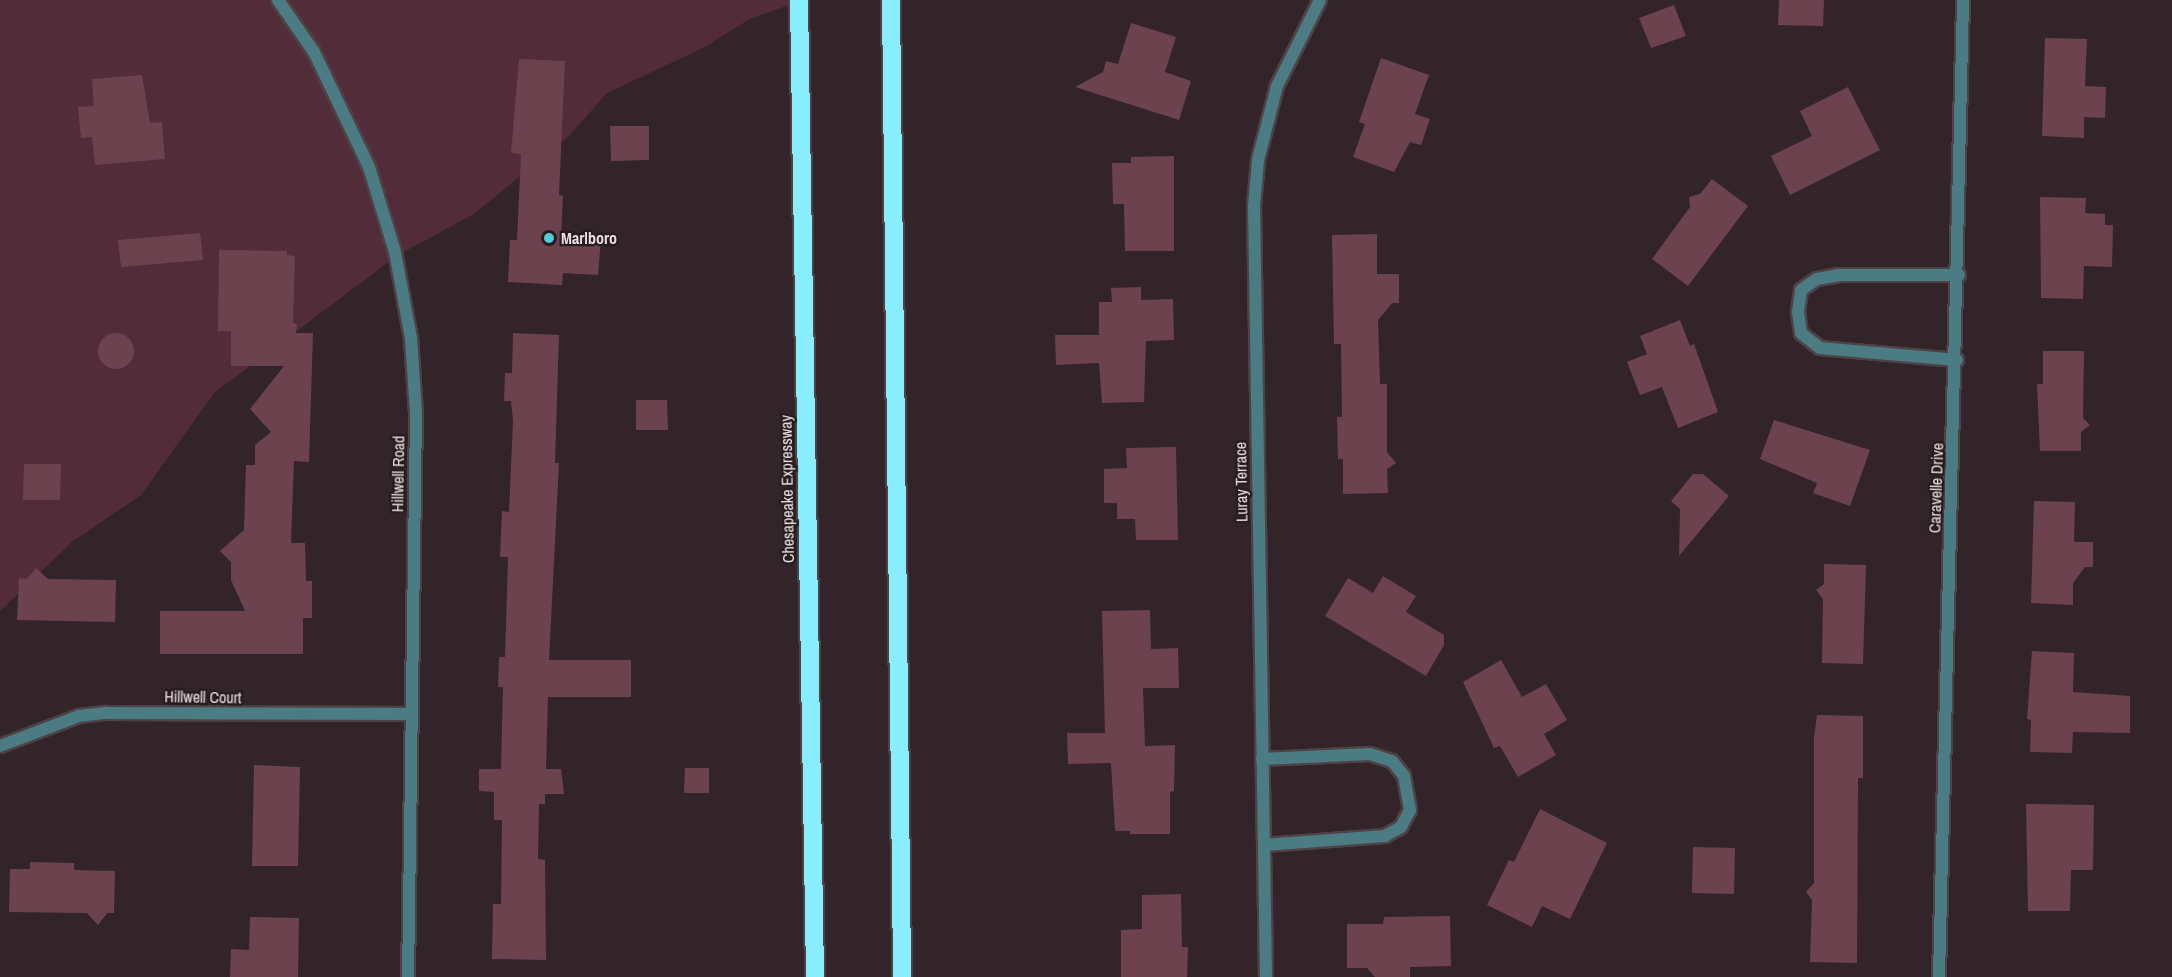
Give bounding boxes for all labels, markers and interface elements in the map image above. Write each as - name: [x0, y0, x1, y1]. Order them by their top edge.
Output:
- place label: Marlboro: [561, 228, 617, 248]
- marker: Marlboro: [542, 231, 556, 245]
- street label: Chesapeake Expressway: [776, 415, 798, 563]
- street label: Hillwell Road: [388, 436, 408, 512]
- street label: Luray Terrace: [1231, 442, 1251, 522]
- street label: Caravelle Drive: [1925, 442, 1947, 534]
- street label: Hillwell Court: [164, 687, 242, 707]

